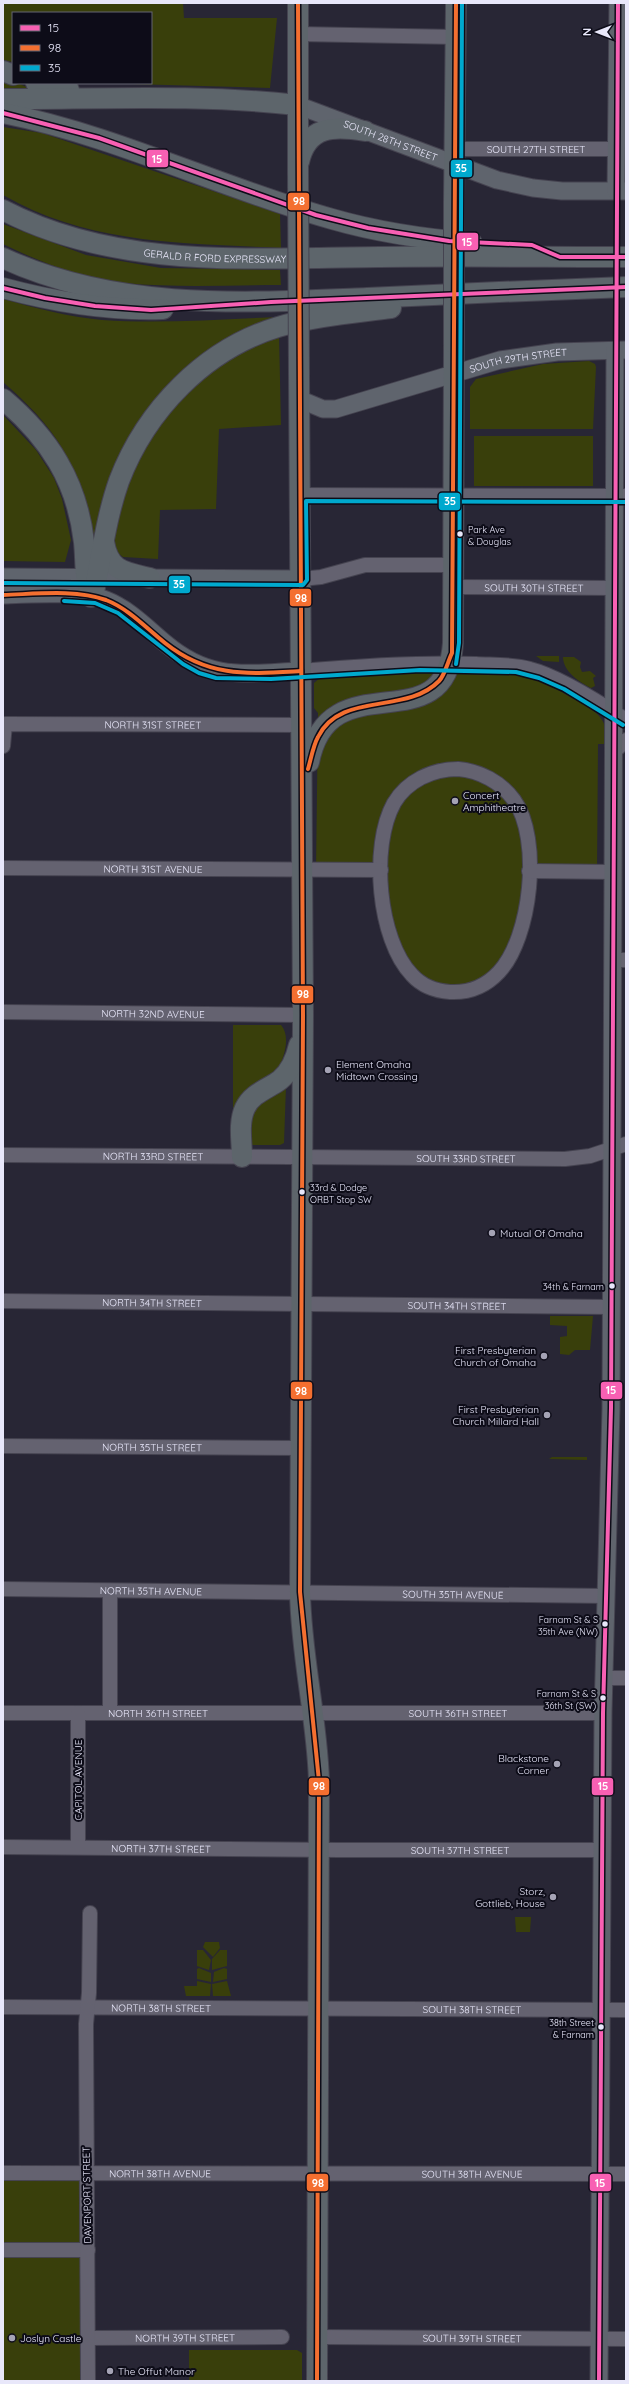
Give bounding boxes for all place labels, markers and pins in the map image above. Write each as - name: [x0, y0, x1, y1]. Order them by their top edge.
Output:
- place label: Park Ave & Douglas: [468, 524, 511, 547]
- marker: Park Ave & Douglas: [455, 529, 465, 539]
- place label: Concert Amphitheatre: [463, 789, 526, 814]
- marker: Concert Amphitheatre: [450, 796, 460, 806]
- place label: Element Omaha Midtown Crossing: [336, 1058, 418, 1083]
- marker: Element Omaha Midtown Crossing: [323, 1065, 333, 1075]
- place label: 33rd & Dodge ORBT Stop SW: [310, 1182, 372, 1205]
- marker: 33rd & Dodge ORBT Stop SW: [297, 1187, 307, 1197]
- place label: Mutual Of Omaha: [500, 1227, 583, 1240]
- marker: Mutual Of Omaha: [487, 1228, 497, 1238]
- place label: 34th & Farnam: [543, 1281, 604, 1292]
- marker: 34th & Farnam: [607, 1281, 617, 1291]
- place label: First Presbyterian Church of Omaha: [454, 1344, 536, 1369]
- marker: First Presbyterian Church of Omaha: [539, 1351, 549, 1361]
- place label: First Presbyterian Church Millard Hall: [453, 1403, 539, 1428]
- marker: First Presbyterian Church Millard Hall: [542, 1410, 552, 1420]
- place label: Farnam St & S 35th Ave (NW): [538, 1614, 598, 1637]
- marker: Farnam St & S 35th Ave (NW): [600, 1619, 610, 1629]
- place label: Farnam St & S 36th St (SW): [537, 1688, 596, 1711]
- marker: Farnam St & S 36th St (SW): [598, 1693, 608, 1703]
- place label: Blackstone Corner: [498, 1752, 549, 1777]
- marker: Blackstone Corner: [552, 1759, 562, 1769]
- place label: Storz, Gottlieb, House: [475, 1885, 545, 1910]
- marker: Storz, Gottlieb, House: [548, 1892, 558, 1902]
- place label: 38th Street & Farnam: [549, 2017, 594, 2040]
- marker: 38th Street & Farnam: [596, 2022, 606, 2032]
- place label: Joslyn Castle: [20, 2332, 82, 2345]
- marker: Joslyn Castle: [7, 2333, 17, 2343]
- place label: The Offut Manor: [118, 2365, 195, 2378]
- marker: The Offut Manor: [105, 2366, 115, 2376]

